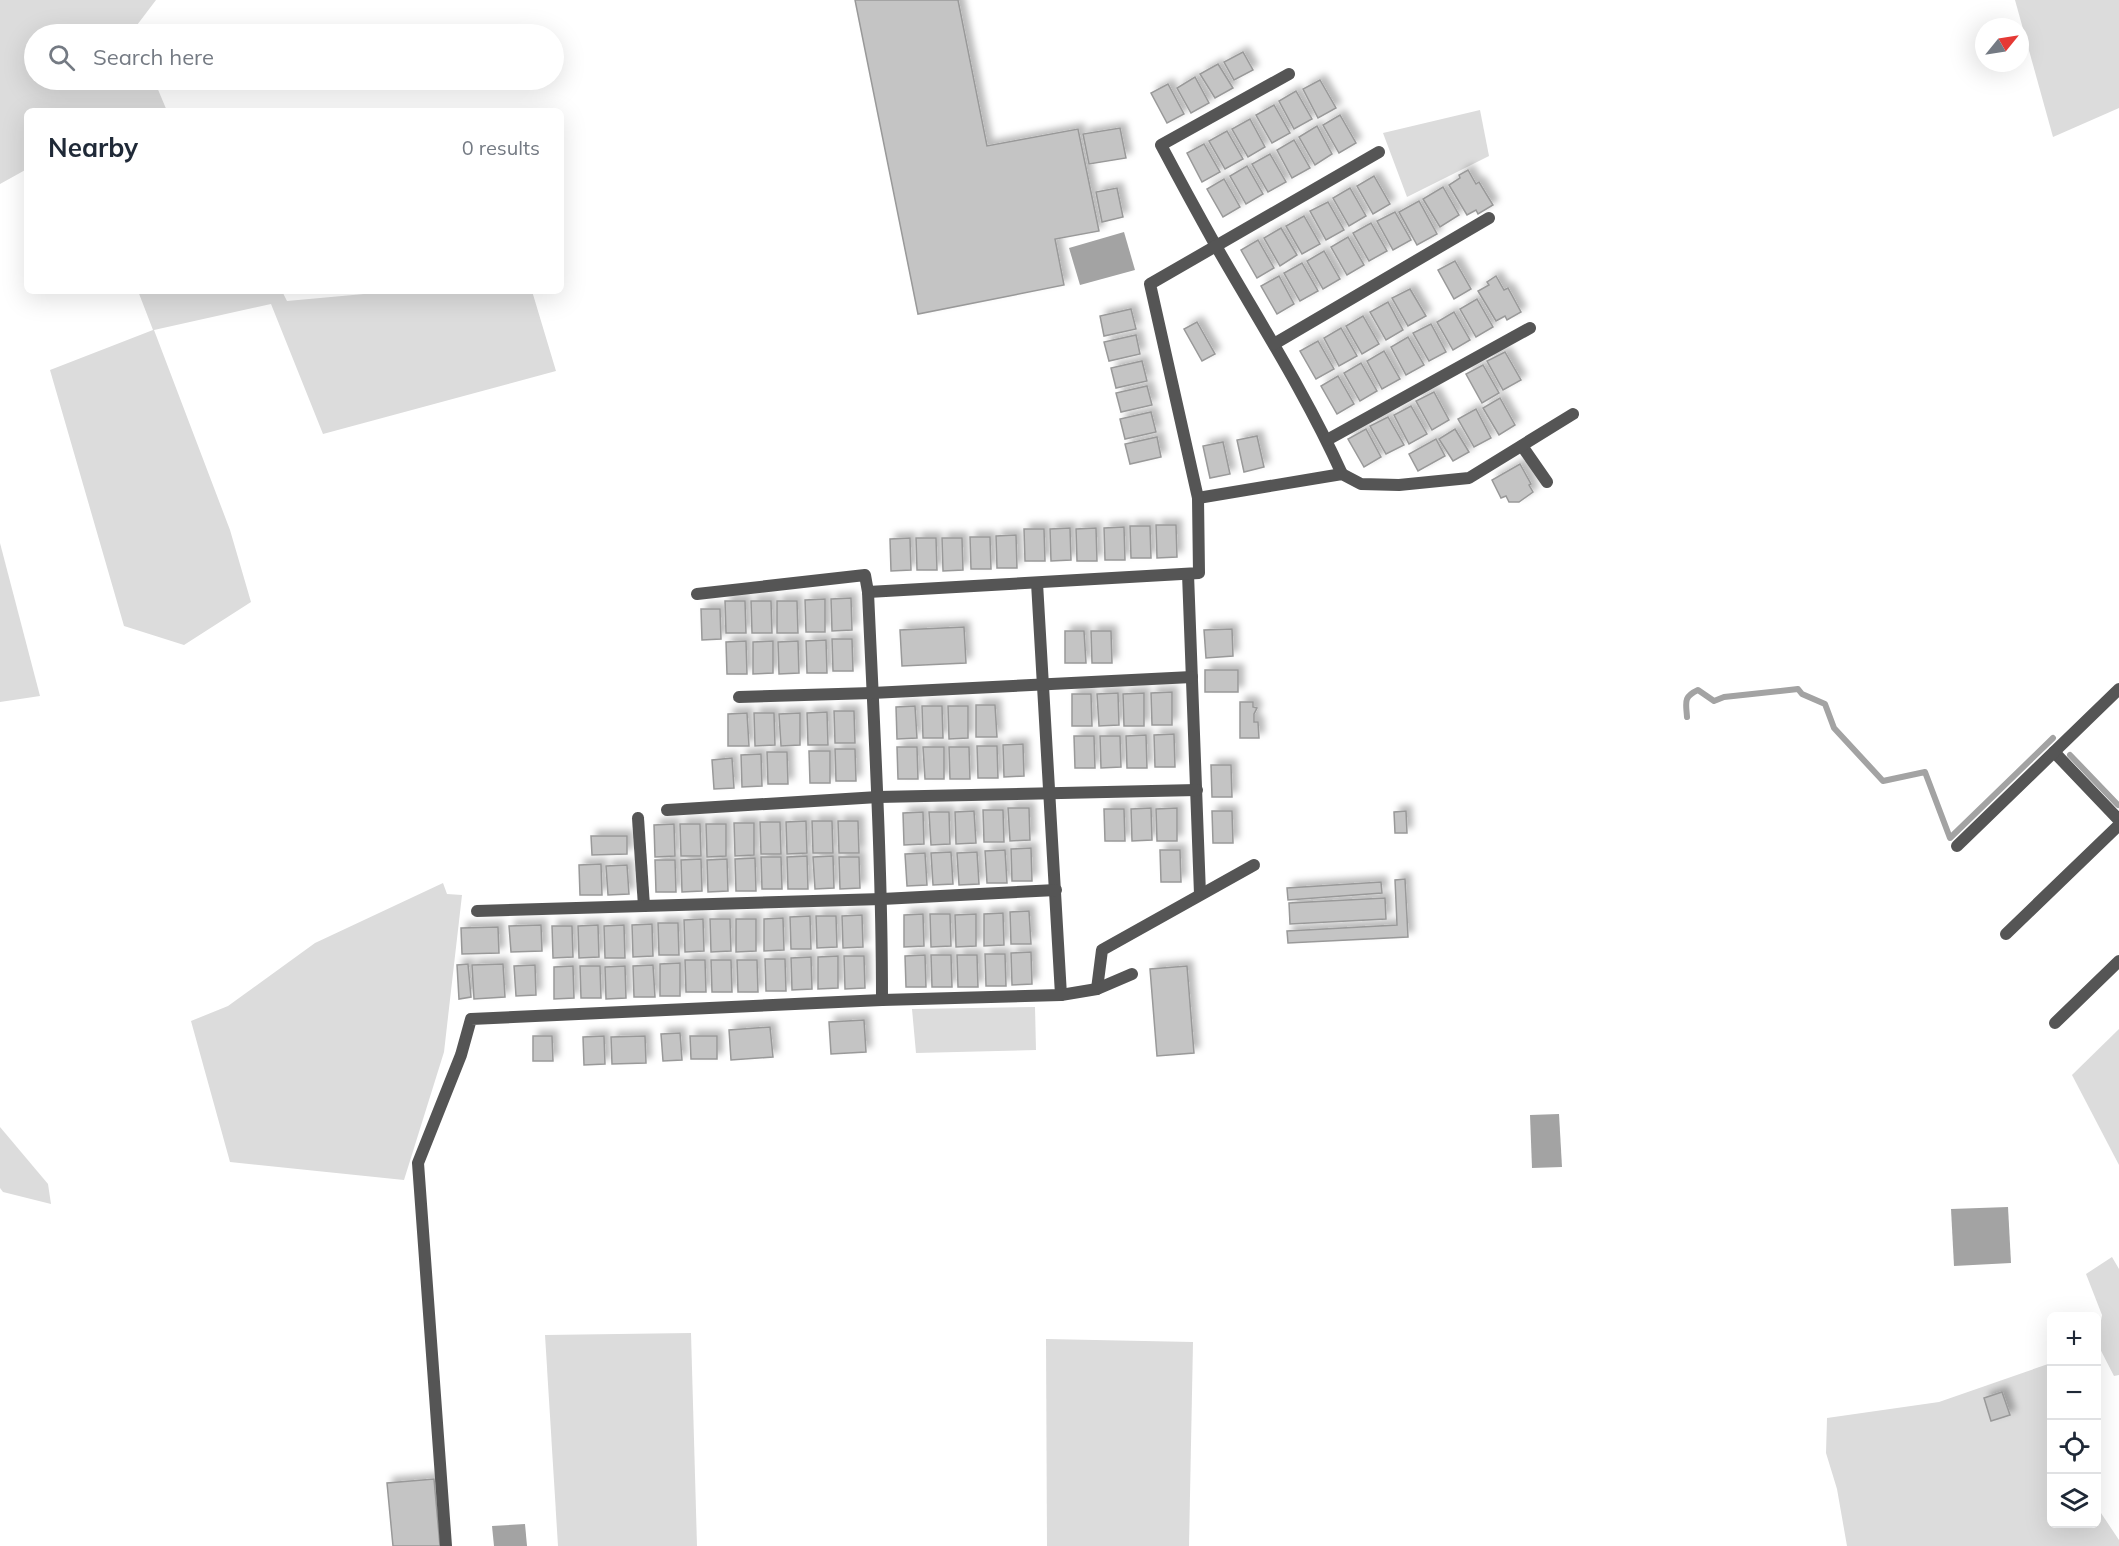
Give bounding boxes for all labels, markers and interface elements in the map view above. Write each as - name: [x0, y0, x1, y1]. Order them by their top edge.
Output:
- north arrow: [1975, 18, 2029, 72]
- search box: [24, 24, 564, 90]
- icon: search: [45, 41, 78, 74]
- text: Search here: [93, 43, 214, 71]
- text: Nearby: [48, 131, 138, 164]
- text: 0 results: [462, 135, 540, 160]
- map controls: [2047, 1312, 2101, 1528]
- button: +: [2047, 1312, 2101, 1366]
- button: −: [2047, 1366, 2101, 1420]
- button: locate: [2047, 1420, 2101, 1474]
- button: layers: [2047, 1474, 2101, 1528]

